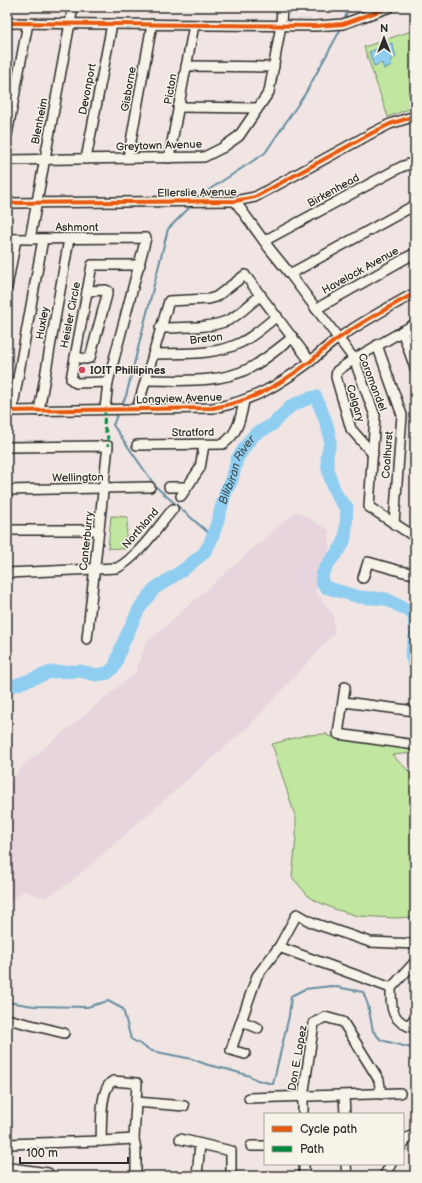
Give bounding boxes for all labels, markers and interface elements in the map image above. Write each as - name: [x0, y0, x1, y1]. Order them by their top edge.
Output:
- north arrow: [364, 18, 404, 58]
- text: N: [380, 22, 388, 35]
- street label: Devonport: [76, 62, 99, 116]
- street label: Gisborne: [118, 65, 139, 113]
- street label: Picton: [161, 73, 180, 105]
- street label: Blenheim: [29, 97, 50, 145]
- street label: Greytown Avenue: [116, 137, 203, 153]
- street label: Birkenhead: [305, 171, 361, 210]
- street label: Ellerslie Avenue: [157, 185, 237, 200]
- street label: Ashmont: [56, 221, 99, 234]
- street label: Havelock Avenue: [320, 244, 401, 297]
- street label: Heisler Circle: [58, 280, 83, 349]
- street label: Huxley: [33, 306, 52, 341]
- street label: Breton: [189, 330, 223, 347]
- street label: Coromandel: [356, 351, 390, 413]
- place label: IOIT Philiipines: [90, 364, 166, 377]
- marker: IOIT Philiipines: [77, 365, 87, 375]
- street label: Calgary: [344, 383, 367, 423]
- street label: Longview Avenue: [136, 390, 223, 407]
- street label: Stratford: [172, 426, 214, 439]
- street label: Coalhurst: [379, 430, 396, 479]
- water label: Bilibiran River: [216, 431, 260, 506]
- street label: Wellington: [52, 471, 104, 484]
- street label: Northland: [119, 506, 161, 551]
- street label: Canterburry: [77, 511, 96, 571]
- street label: Don E. Lopez: [285, 1024, 310, 1092]
- legend: [264, 1113, 404, 1165]
- text: Cycle path: [300, 1122, 357, 1137]
- scale bar: [20, 1139, 128, 1165]
- text: Path: [300, 1142, 325, 1157]
- text: 100 m: [26, 1146, 58, 1161]

